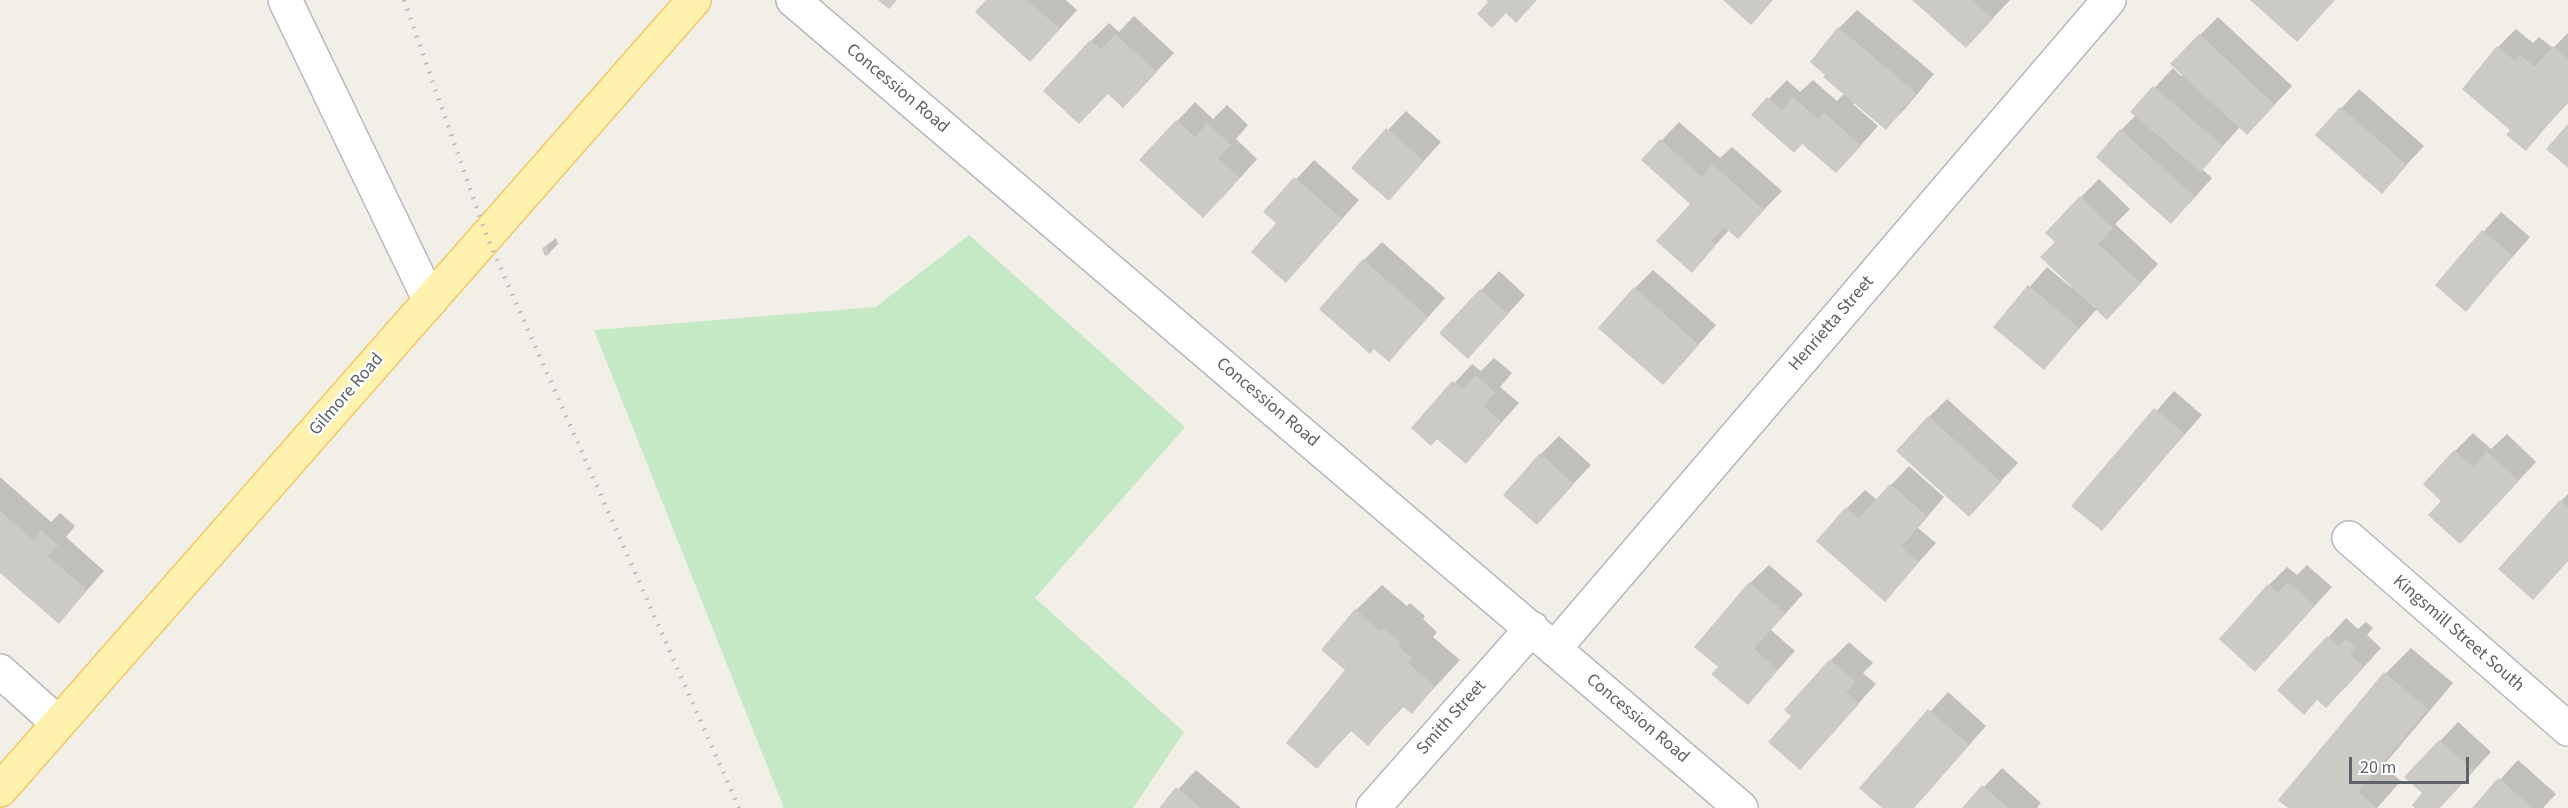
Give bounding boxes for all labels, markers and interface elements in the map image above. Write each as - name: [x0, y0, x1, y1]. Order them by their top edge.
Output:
- street label: Concession Road: [841, 40, 953, 138]
- street label: Henrietta Street: [1785, 272, 1879, 376]
- street label: Gilmore Road: [305, 349, 389, 441]
- street label: Concession Road: [1211, 354, 1323, 452]
- street label: Kingsmill Street South: [2388, 571, 2528, 697]
- street label: Concession Road: [1581, 670, 1693, 768]
- street label: Smith Street: [1413, 676, 1491, 760]
- scale bar: [2352, 745, 2472, 783]
- text: 20 m: [2360, 755, 2396, 780]

